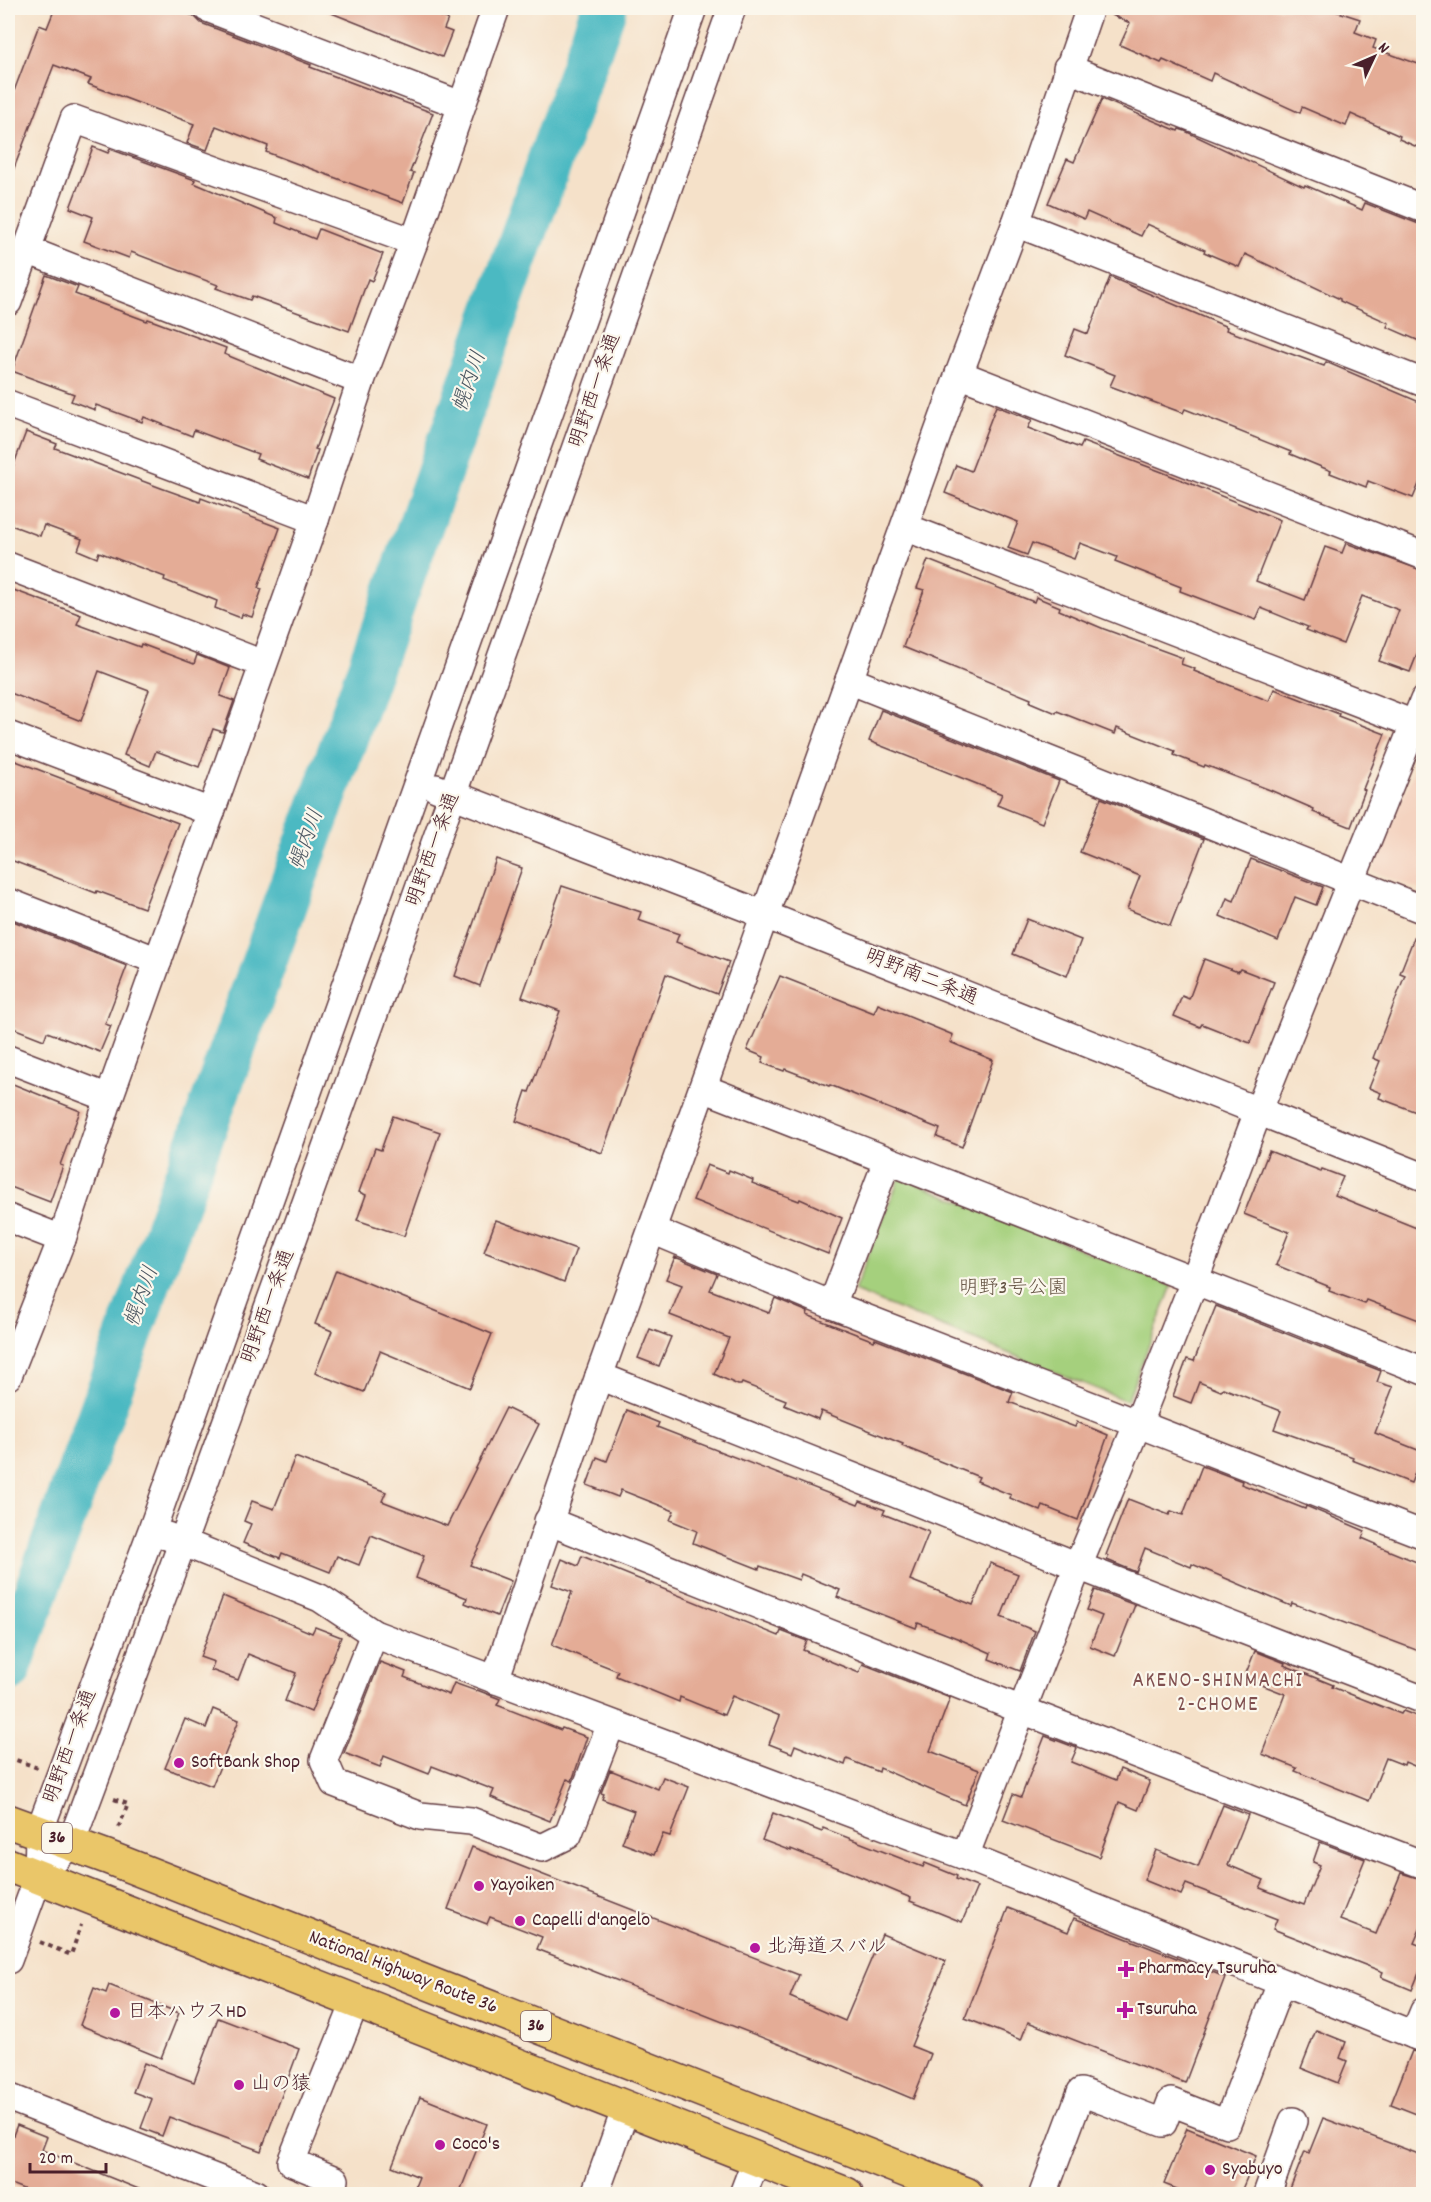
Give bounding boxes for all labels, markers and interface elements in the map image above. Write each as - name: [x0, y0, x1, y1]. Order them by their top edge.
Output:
- north arrow: [1344, 27, 1404, 87]
- text: N: [1372, 37, 1394, 59]
- street label: 明野西一条通: [563, 330, 629, 452]
- water label: 幌内川: [447, 347, 495, 417]
- street label: 明野西一条通: [400, 789, 468, 911]
- water label: 幌内川: [283, 805, 333, 875]
- street label: 明野南二条通: [860, 943, 982, 1013]
- street label: 明野西一条通: [235, 1246, 303, 1368]
- water label: 幌内川: [118, 1262, 168, 1332]
- park label: 明野3号公園: [959, 1275, 1067, 1303]
- district label: AKENO-SHINMACHI 2-CHOME: [1132, 1667, 1304, 1721]
- street label: 明野西一条通: [37, 1686, 105, 1808]
- place label: SoftBank Shop: [191, 1749, 300, 1777]
- marker: SoftBank Shop: [172, 1756, 186, 1770]
- road number: 36: [42, 1823, 72, 1853]
- place label: Yayoiken: [491, 1872, 555, 1900]
- marker: Yayoiken: [472, 1879, 486, 1893]
- place label: Capelli d'angelo: [532, 1907, 650, 1935]
- marker: Capelli d'angelo: [513, 1914, 527, 1928]
- street label: National Highway Route 36: [304, 1924, 502, 2022]
- place label: 北海道スバル: [767, 1934, 887, 1962]
- marker: 北海道スバル: [748, 1941, 762, 1955]
- place label: Pharmacy Tsuruha: [1138, 1955, 1277, 1983]
- marker: Pharmacy Tsuruha: [1119, 1962, 1133, 1976]
- place label: Tsuruha: [1137, 1996, 1197, 2024]
- place label: 日本ハウスHD: [127, 1999, 246, 2027]
- marker: Tsuruha: [1118, 2003, 1132, 2017]
- marker: 日本ハウスHD: [108, 2006, 122, 2020]
- road number: 36: [521, 2011, 551, 2041]
- place label: 山の猿: [251, 2071, 311, 2099]
- marker: 山の猿: [232, 2078, 246, 2092]
- place label: Coco's: [452, 2131, 500, 2159]
- scale bar: [30, 2136, 106, 2174]
- marker: Coco's: [433, 2138, 447, 2152]
- text: 20 m: [39, 2147, 73, 2172]
- place label: Syabuyo: [1222, 2156, 1283, 2184]
- marker: Syabuyo: [1203, 2163, 1217, 2177]

